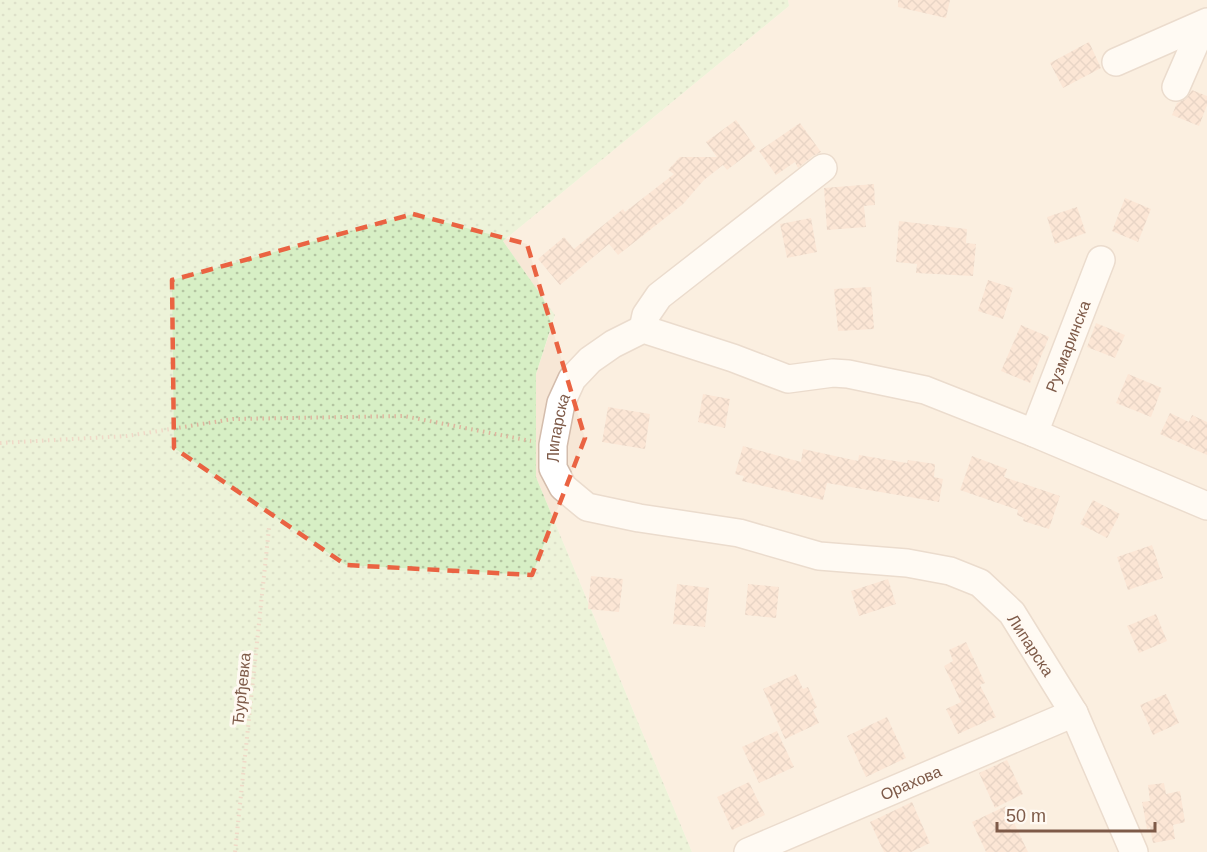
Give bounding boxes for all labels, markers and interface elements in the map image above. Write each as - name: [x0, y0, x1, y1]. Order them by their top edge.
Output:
- street label: Рузмаринска: [1043, 298, 1094, 395]
- street label: Липарска: [545, 391, 573, 463]
- street label: Липарска: [1004, 611, 1057, 679]
- street label: Ђурђевка: [229, 652, 254, 726]
- street label: Орахова: [878, 763, 944, 803]
- scale bar: [997, 795, 1154, 833]
- text: 50 m: [1006, 806, 1046, 826]

